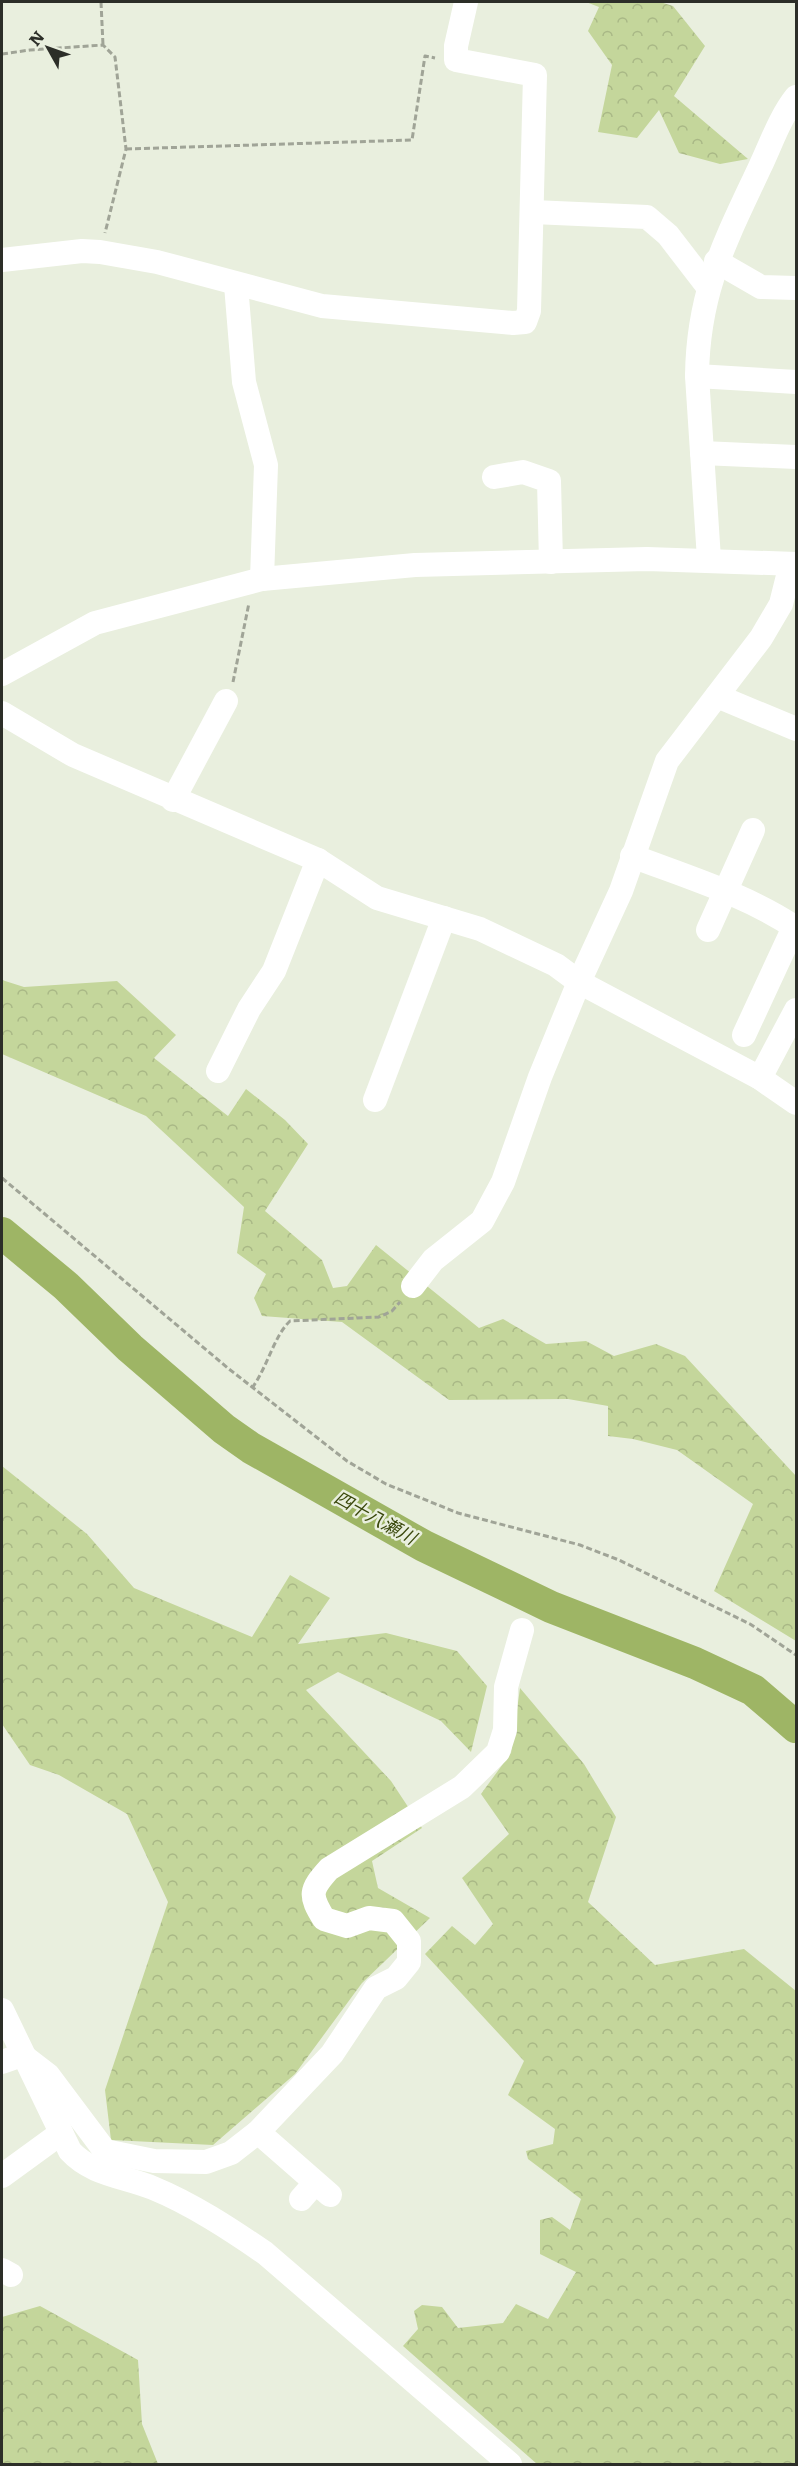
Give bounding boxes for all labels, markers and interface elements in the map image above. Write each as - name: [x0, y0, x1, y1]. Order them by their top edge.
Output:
- north arrow: [18, 18, 78, 78]
- text: N: [22, 25, 49, 51]
- water label: 四十八瀬川: [330, 1483, 423, 1551]

